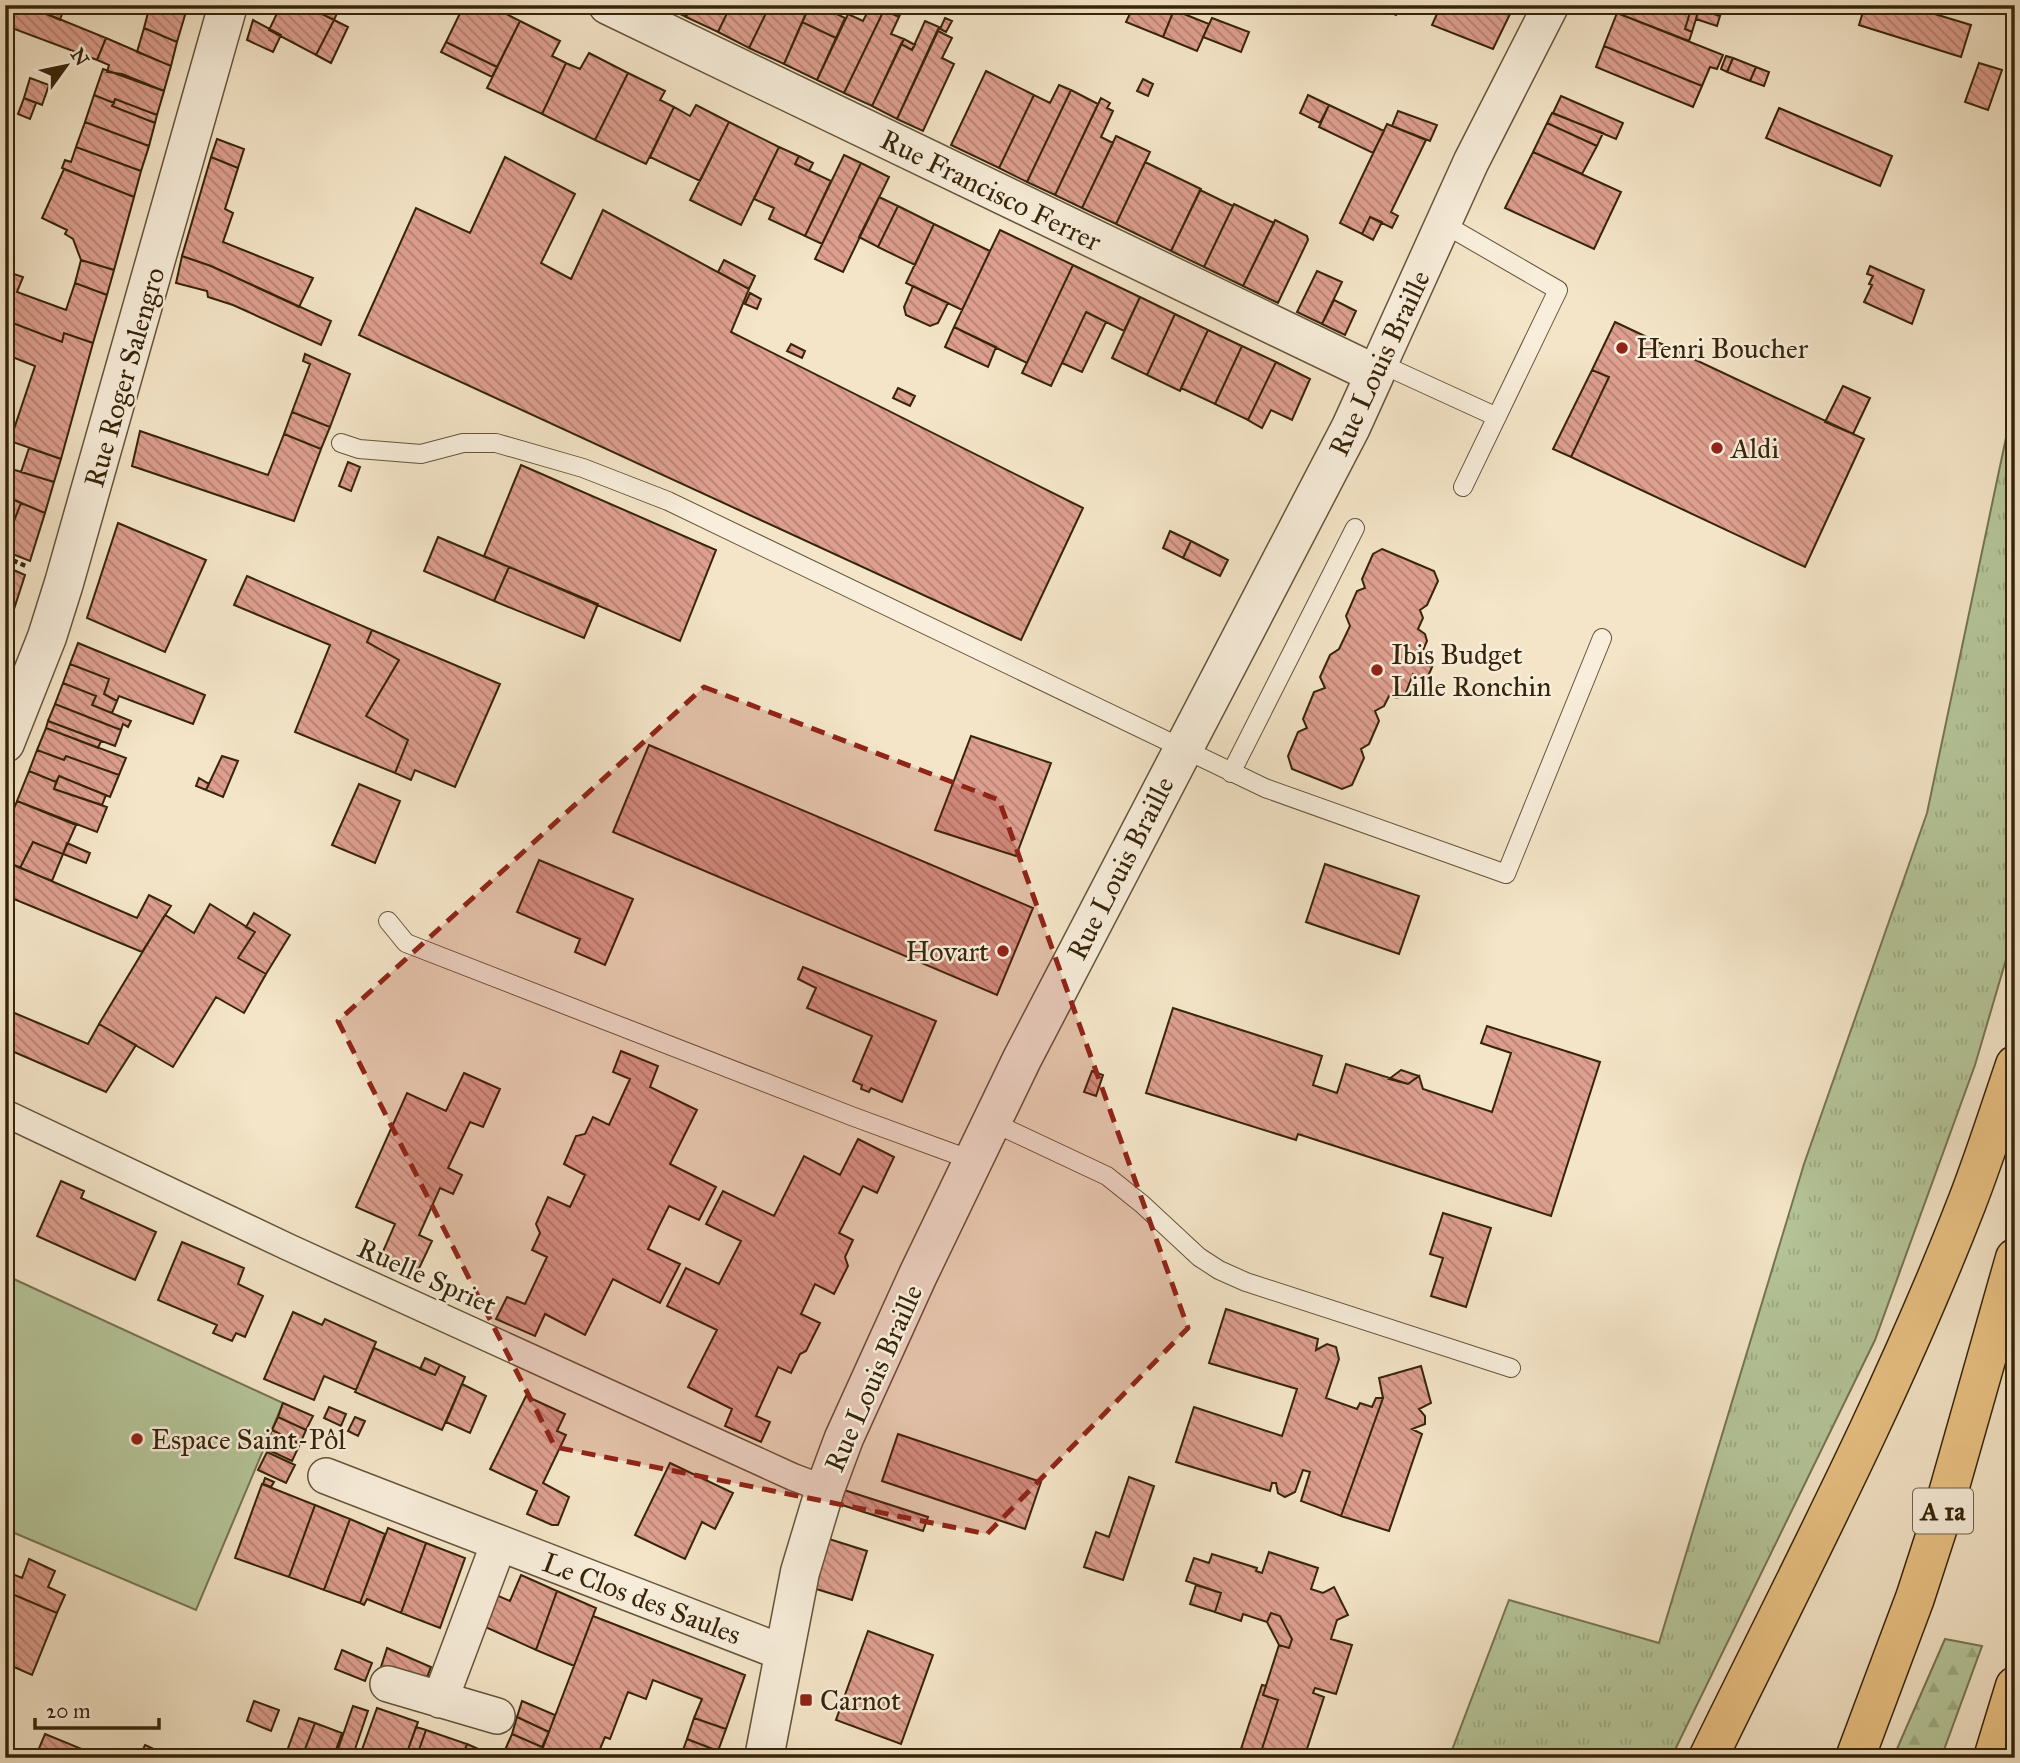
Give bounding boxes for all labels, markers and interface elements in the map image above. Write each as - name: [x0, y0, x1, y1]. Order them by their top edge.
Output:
- north arrow: [32, 32, 102, 102]
- text: N: [66, 44, 94, 70]
- street label: Rue Francisco Ferrer: [875, 122, 1107, 259]
- street label: Rue Roger Salengro: [76, 263, 173, 491]
- street label: Rue Louis Braille: [1321, 265, 1438, 462]
- place label: Henri Boucher: [1636, 331, 1809, 366]
- marker: Henri Boucher: [1614, 340, 1630, 356]
- place label: Aldi: [1730, 431, 1779, 466]
- marker: Aldi: [1709, 440, 1725, 456]
- place label: Ibis Budget Lille Ronchin: [1391, 637, 1551, 704]
- marker: Ibis Budget Lille Ronchin: [1369, 662, 1385, 678]
- street label: Rue Louis Braille: [1059, 771, 1182, 966]
- place label: Hovart: [905, 934, 989, 969]
- marker: Hovart: [995, 943, 1011, 959]
- street label: Ruelle Spriet: [352, 1230, 502, 1323]
- street label: Rue Louis Braille: [817, 1279, 930, 1477]
- place label: Espace Saint-Pôl: [151, 1422, 346, 1457]
- marker: Espace Saint-Pôl: [129, 1431, 145, 1447]
- road number: A 1a: [1913, 1488, 1973, 1534]
- street label: Le Clos des Saules: [538, 1545, 746, 1652]
- place label: Carnot: [820, 1683, 901, 1718]
- scale bar: [35, 1686, 159, 1730]
- marker: Carnot: [798, 1692, 814, 1708]
- text: 20 m: [46, 1698, 91, 1724]

